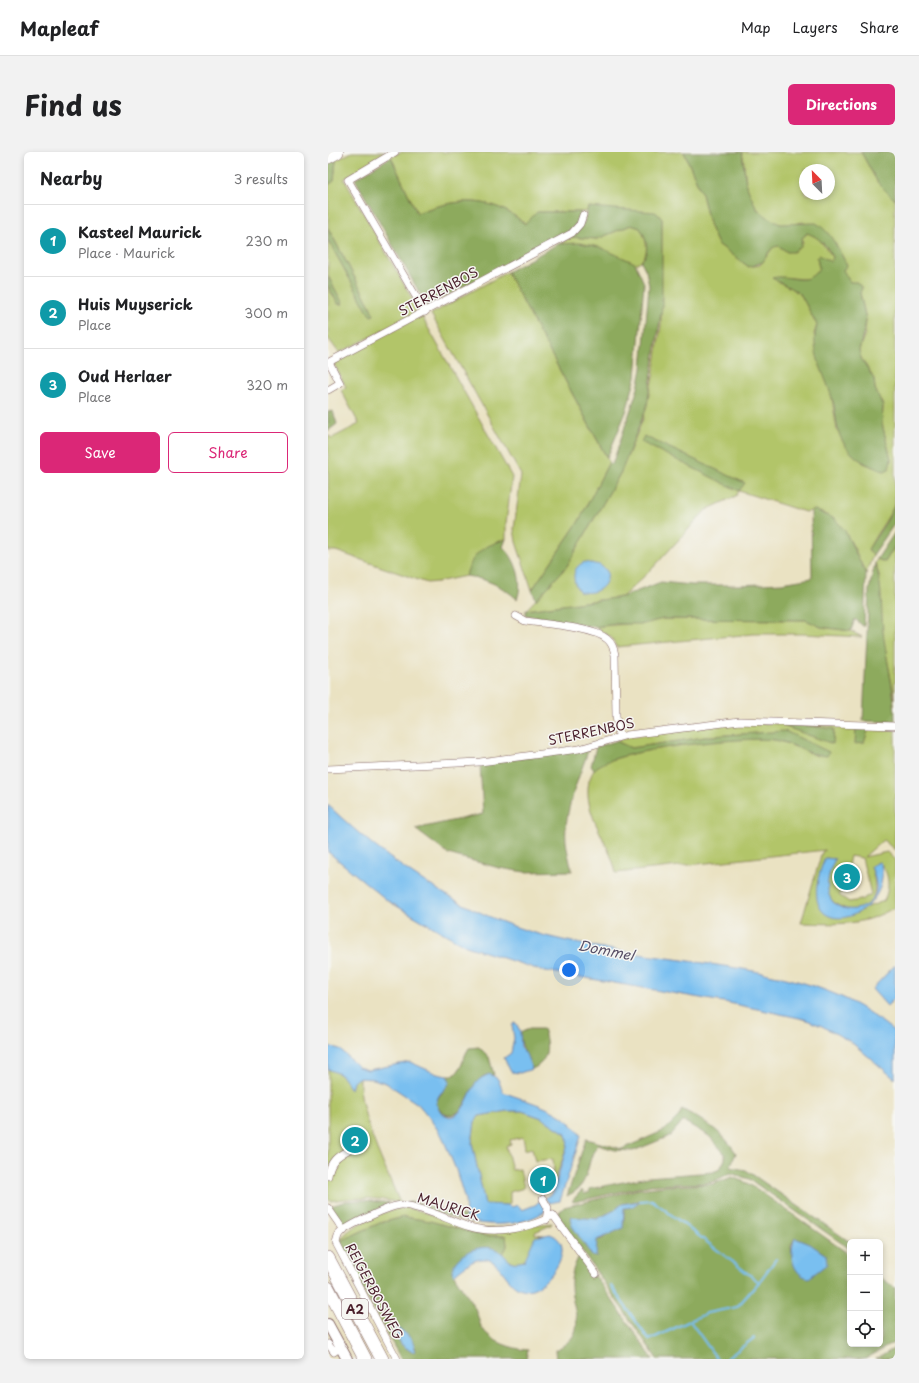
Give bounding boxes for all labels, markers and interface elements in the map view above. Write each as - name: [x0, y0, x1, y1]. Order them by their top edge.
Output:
- text: Mapleaf: [20, 14, 98, 42]
- text: Map: [741, 17, 771, 38]
- text: Layers: [793, 17, 838, 38]
- text: Share: [860, 17, 899, 38]
- text: Find us: [24, 83, 122, 126]
- button: Directions: [788, 84, 895, 125]
- north arrow: [799, 164, 835, 200]
- text: Nearby: [40, 165, 102, 191]
- text: 3 results: [234, 169, 288, 188]
- text: Kasteel Maurick: [78, 220, 202, 243]
- text: 1: [50, 231, 56, 250]
- text: 230 m: [246, 231, 288, 250]
- text: Place · Maurick: [78, 243, 175, 262]
- street label: STERRENBOS: [395, 262, 481, 320]
- text: Huis Muyserick: [78, 292, 193, 315]
- text: 2: [48, 303, 58, 322]
- text: 300 m: [244, 303, 288, 322]
- text: Place: [78, 315, 111, 334]
- text: Oud Herlaer: [78, 364, 172, 387]
- text: 3: [49, 375, 57, 394]
- text: 320 m: [246, 375, 288, 394]
- text: Place: [78, 387, 111, 406]
- button: Save: [40, 432, 160, 473]
- button: Share: [168, 432, 288, 473]
- street label: STERRENBOS: [546, 713, 636, 749]
- pin: 3: [834, 862, 860, 892]
- water label: Dommel: [576, 934, 638, 966]
- your location: [559, 960, 579, 980]
- pin: 2: [342, 1125, 368, 1155]
- pin: 1: [530, 1165, 556, 1195]
- street label: MAURICK: [415, 1187, 483, 1225]
- street label: REIGERBOSWEG: [342, 1239, 409, 1343]
- map controls: [847, 1239, 883, 1347]
- button: +: [847, 1239, 883, 1275]
- button: −: [847, 1275, 883, 1311]
- road number: A2: [342, 1299, 368, 1319]
- button: locate: [847, 1311, 883, 1347]

